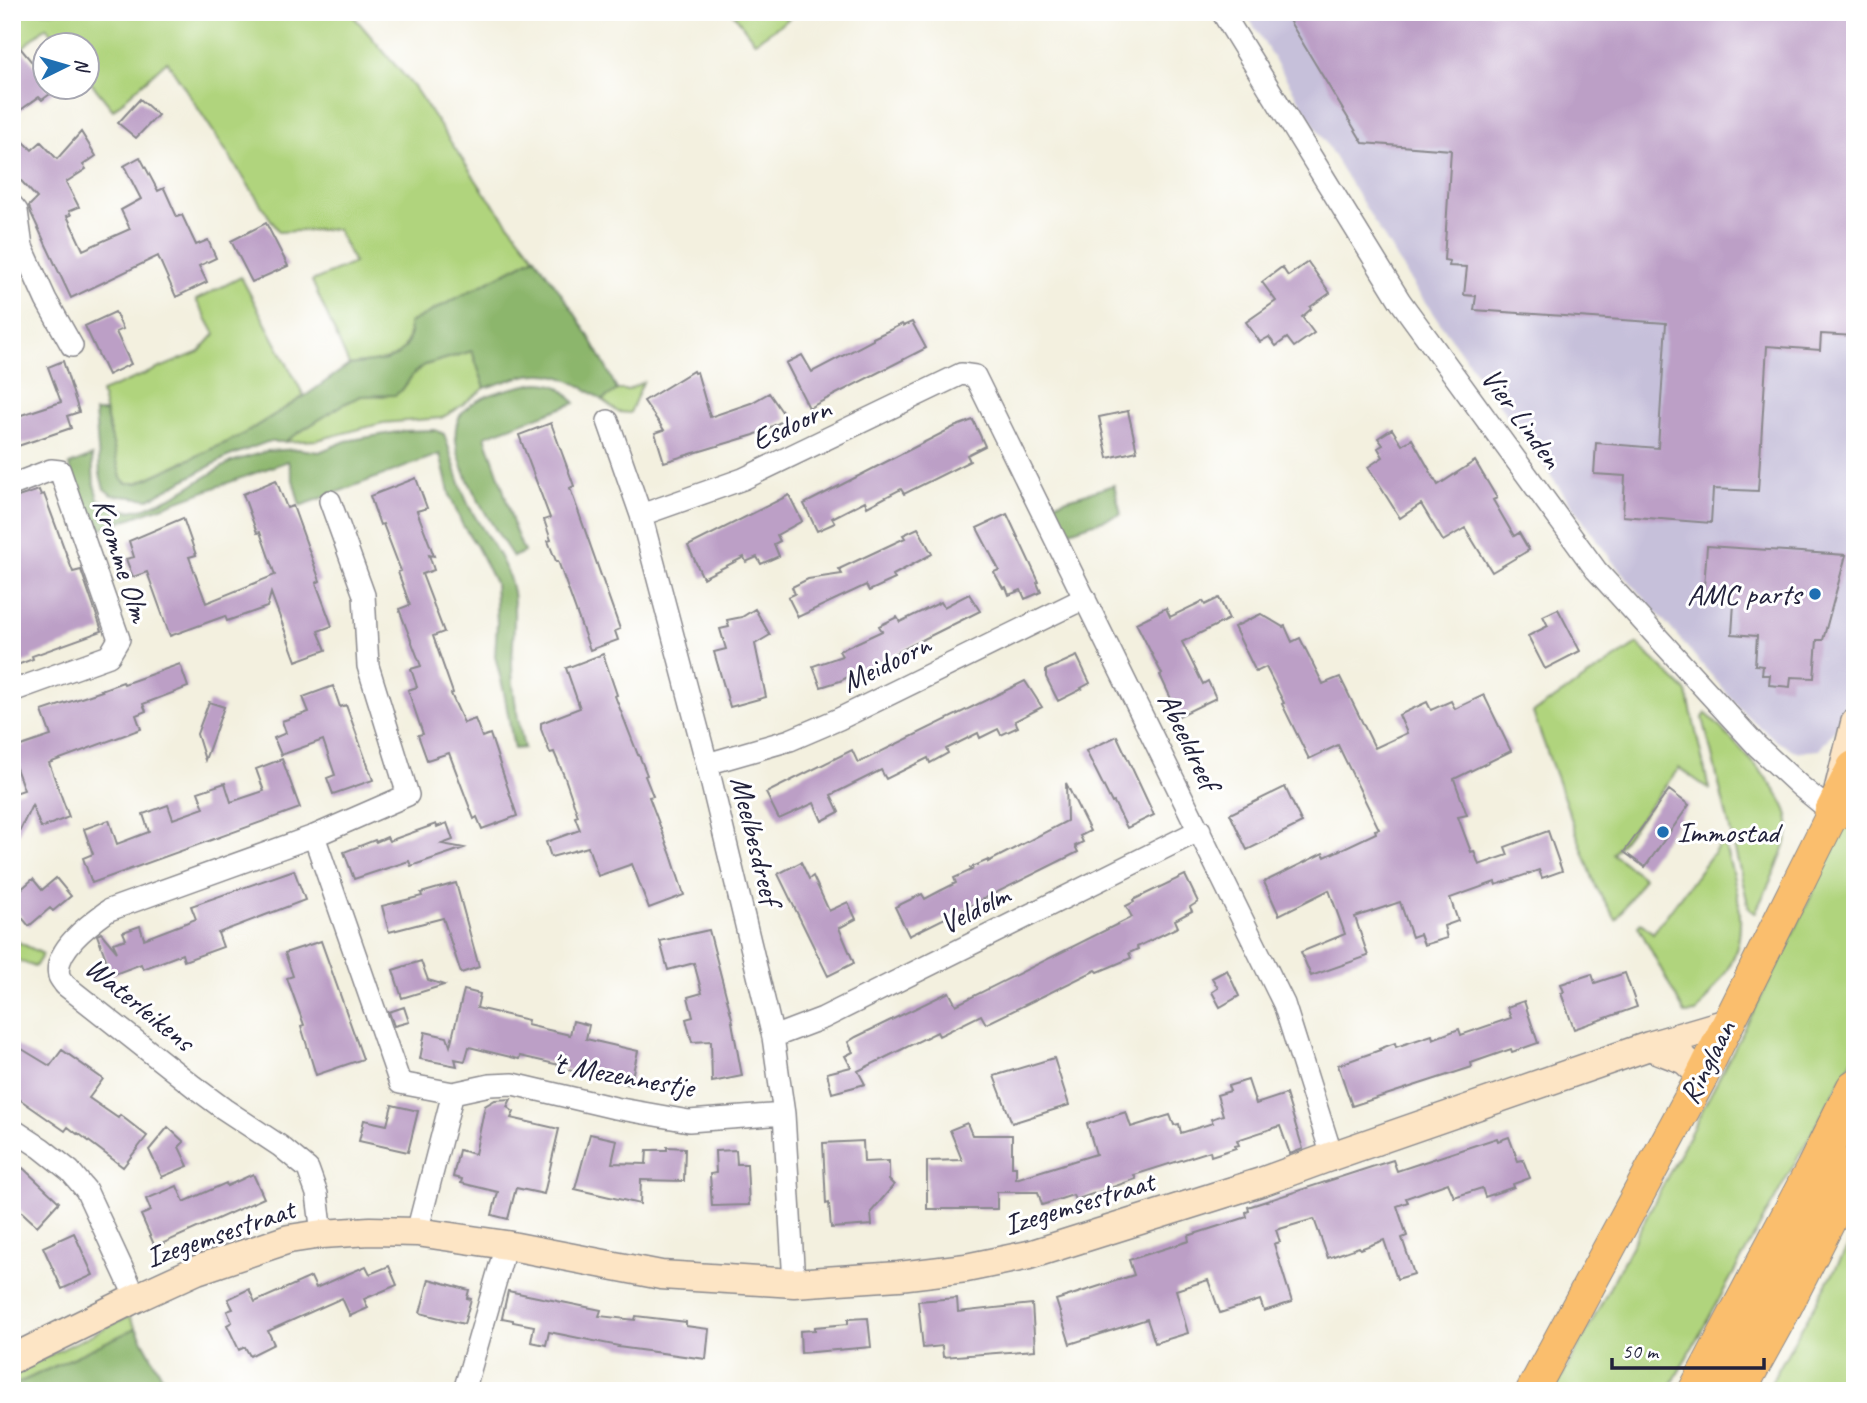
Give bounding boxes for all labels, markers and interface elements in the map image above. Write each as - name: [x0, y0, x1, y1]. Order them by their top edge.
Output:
- north arrow: [32, 32, 102, 102]
- text: N: [69, 58, 95, 75]
- street label: Vier Linden: [1473, 360, 1572, 477]
- street label: Esdoorn: [745, 389, 838, 459]
- street label: Kromme Olm: [84, 494, 160, 628]
- place label: AMC parts: [1687, 575, 1804, 613]
- marker: AMC parts: [1807, 586, 1823, 602]
- street label: Meidoorn: [835, 625, 938, 701]
- street label: Abeeldreef: [1149, 686, 1232, 801]
- street label: Meelbesdreef: [722, 772, 792, 915]
- place label: Immostad: [1677, 813, 1783, 851]
- marker: Immostad: [1655, 824, 1671, 840]
- street label: Veldolm: [933, 874, 1017, 943]
- street label: Waterleikens: [78, 948, 205, 1061]
- street label: Ringlaan: [1670, 1012, 1745, 1110]
- street label: 't Mezennestje: [549, 1044, 699, 1107]
- street label: Izegemsestraat: [999, 1161, 1162, 1244]
- street label: Izegemsestraat: [141, 1189, 302, 1276]
- scale bar: [1612, 1326, 1764, 1370]
- text: 50 m: [1622, 1338, 1660, 1364]

